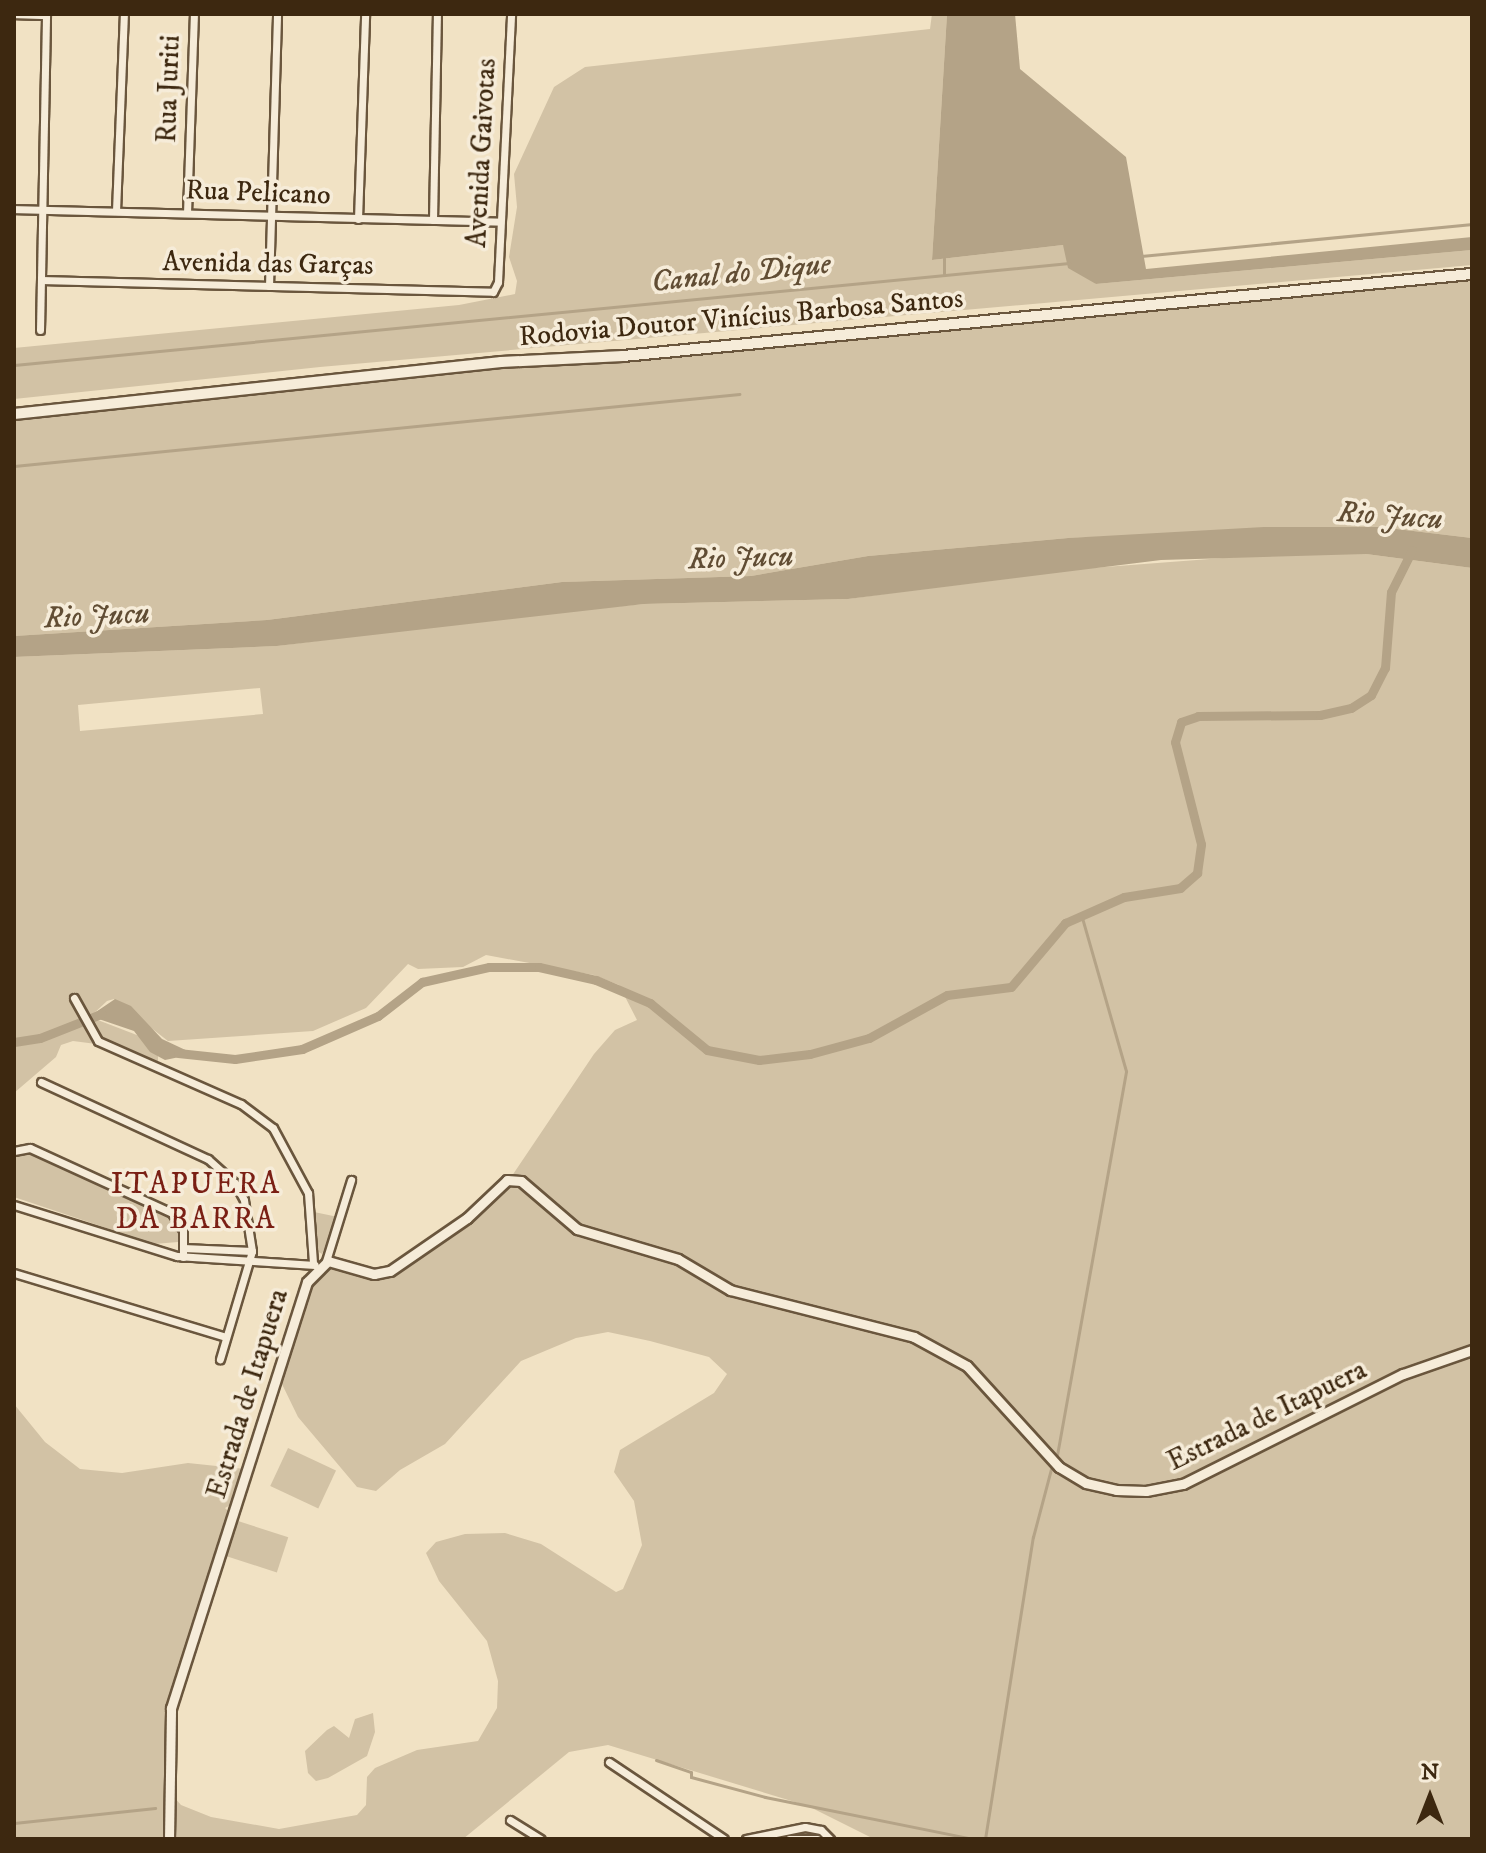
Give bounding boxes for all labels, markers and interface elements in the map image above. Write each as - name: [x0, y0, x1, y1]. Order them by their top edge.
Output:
- street label: Rua Juriti: [150, 34, 188, 144]
- street label: Avenida Gaivotas: [460, 57, 504, 249]
- street label: Rua Pelicano: [185, 174, 331, 212]
- street label: Avenida das Garças: [162, 245, 374, 283]
- water label: Canal do Dique: [649, 247, 833, 301]
- street label: Rodovia Doutor Vinícius Barbosa Santos: [518, 282, 964, 354]
- water label: Rio Jucu: [1336, 495, 1444, 539]
- water label: Rio Jucu: [688, 539, 794, 579]
- water label: Rio Jucu: [43, 596, 151, 638]
- district label: ITAPUERA DA BARRA: [111, 1167, 281, 1238]
- street label: Estrada de Itapuera: [200, 1285, 296, 1503]
- street label: Estrada de Itapuera: [1162, 1353, 1372, 1479]
- north arrow: [1390, 1757, 1470, 1837]
- text: N: [1421, 1759, 1439, 1786]

